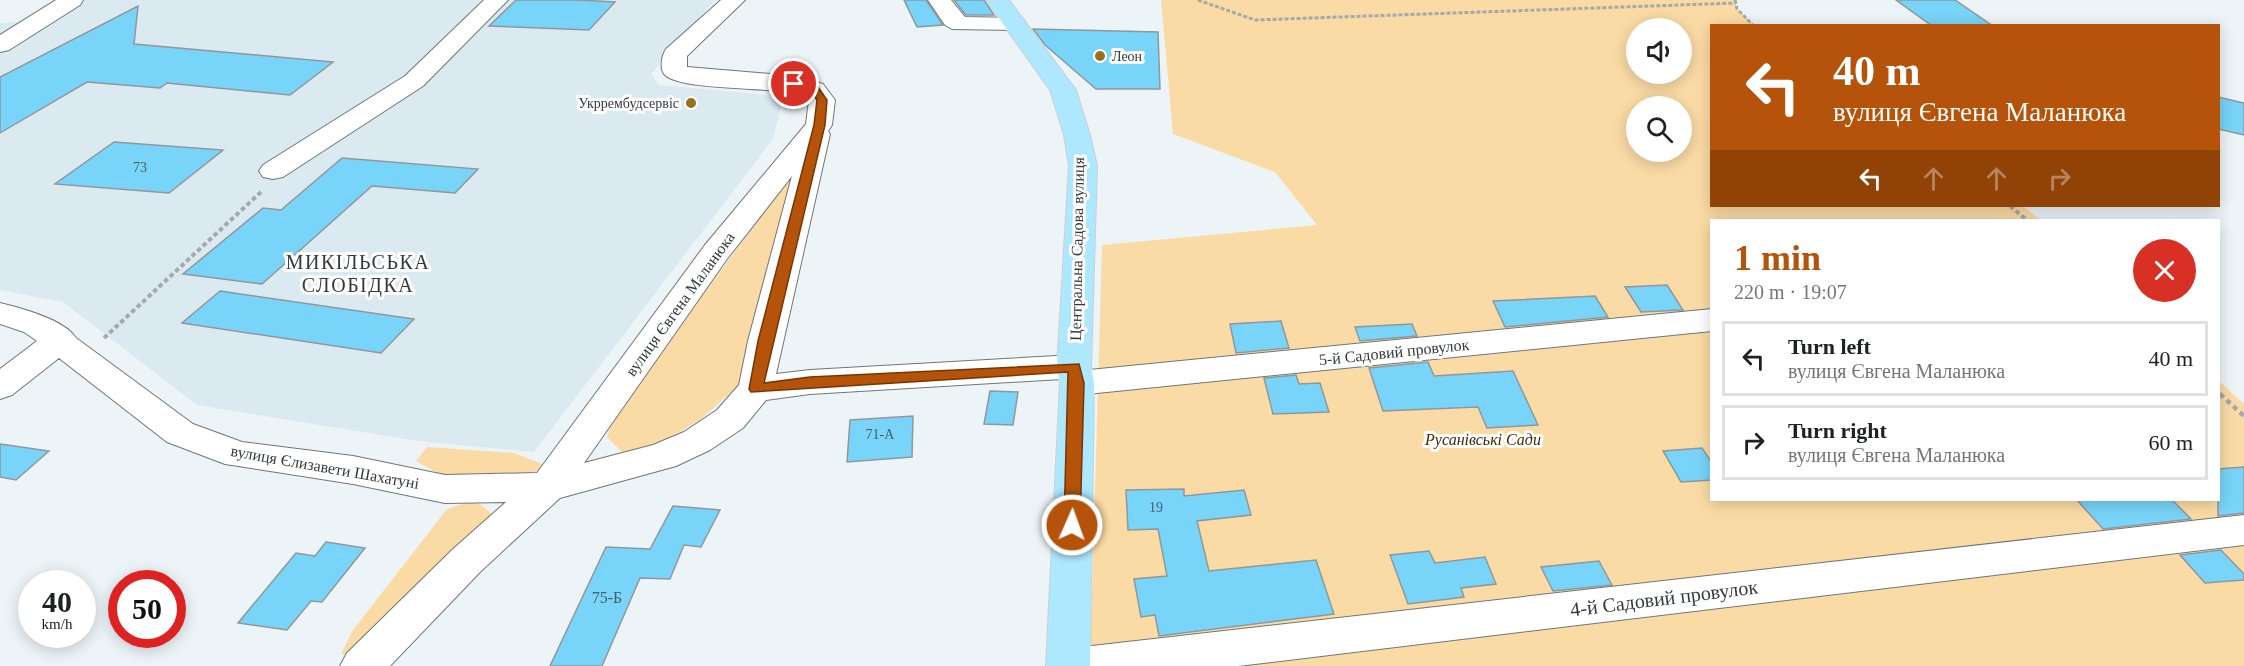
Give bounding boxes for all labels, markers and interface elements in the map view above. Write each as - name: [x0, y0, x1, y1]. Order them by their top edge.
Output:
- map controls: [1626, 18, 1692, 162]
- button: sound: [1626, 18, 1692, 84]
- icon: left: [1734, 48, 1812, 126]
- text: 40 m: [1833, 48, 1921, 94]
- marker: Леон: [1093, 49, 1107, 63]
- place label: Леон: [1112, 49, 1143, 64]
- pin: [768, 58, 819, 109]
- icon: arrive: [777, 67, 810, 100]
- place label: Укррембудсервіс: [578, 96, 679, 111]
- marker: Укррембудсервіс: [684, 96, 698, 110]
- button: search: [1626, 96, 1692, 162]
- text: вулиця Євгена Маланюка: [1833, 97, 2126, 127]
- street label: Центральна Садова вулиця: [1067, 156, 1088, 341]
- house number: 73: [133, 160, 147, 175]
- icon: left: [1854, 162, 1887, 195]
- icon: ahead: [1917, 162, 1950, 195]
- icon: ahead: [1980, 162, 2013, 195]
- icon: right: [2043, 162, 2076, 195]
- street label: вулиця Євгена Маланюка: [622, 229, 739, 380]
- text: 1 min: [1734, 238, 1821, 278]
- button: close: [2133, 239, 2196, 302]
- district label: МИКІЛЬСЬКА СЛОБІДКА: [286, 251, 430, 297]
- text: 220 m · 19:07: [1734, 281, 1847, 303]
- text: Turn left: [1788, 334, 1871, 359]
- street label: 5-й Садовий провулок: [1318, 336, 1470, 369]
- icon: left: [1737, 342, 1770, 375]
- text: 40 m: [2148, 346, 2193, 371]
- text: вулиця Євгена Маланюка: [1788, 360, 2005, 382]
- text: Turn right: [1788, 418, 1887, 443]
- icon: right: [1737, 426, 1770, 459]
- house number: 71-А: [866, 427, 895, 442]
- text: 60 m: [2148, 430, 2193, 455]
- park label: Русанівські Сади: [1424, 431, 1541, 449]
- street label: вулиця Єлизавети Шахатуні: [229, 442, 421, 493]
- text: вулиця Євгена Маланюка: [1788, 444, 2005, 466]
- position arrow: [1040, 493, 1104, 557]
- house number: 19: [1149, 500, 1163, 515]
- speed limit sign: 50: [108, 570, 186, 648]
- street label: 4-й Садовий провулок: [1569, 576, 1759, 621]
- text: 40: [42, 585, 72, 618]
- house number: 75-Б: [592, 589, 622, 606]
- text: km/h: [42, 616, 72, 632]

